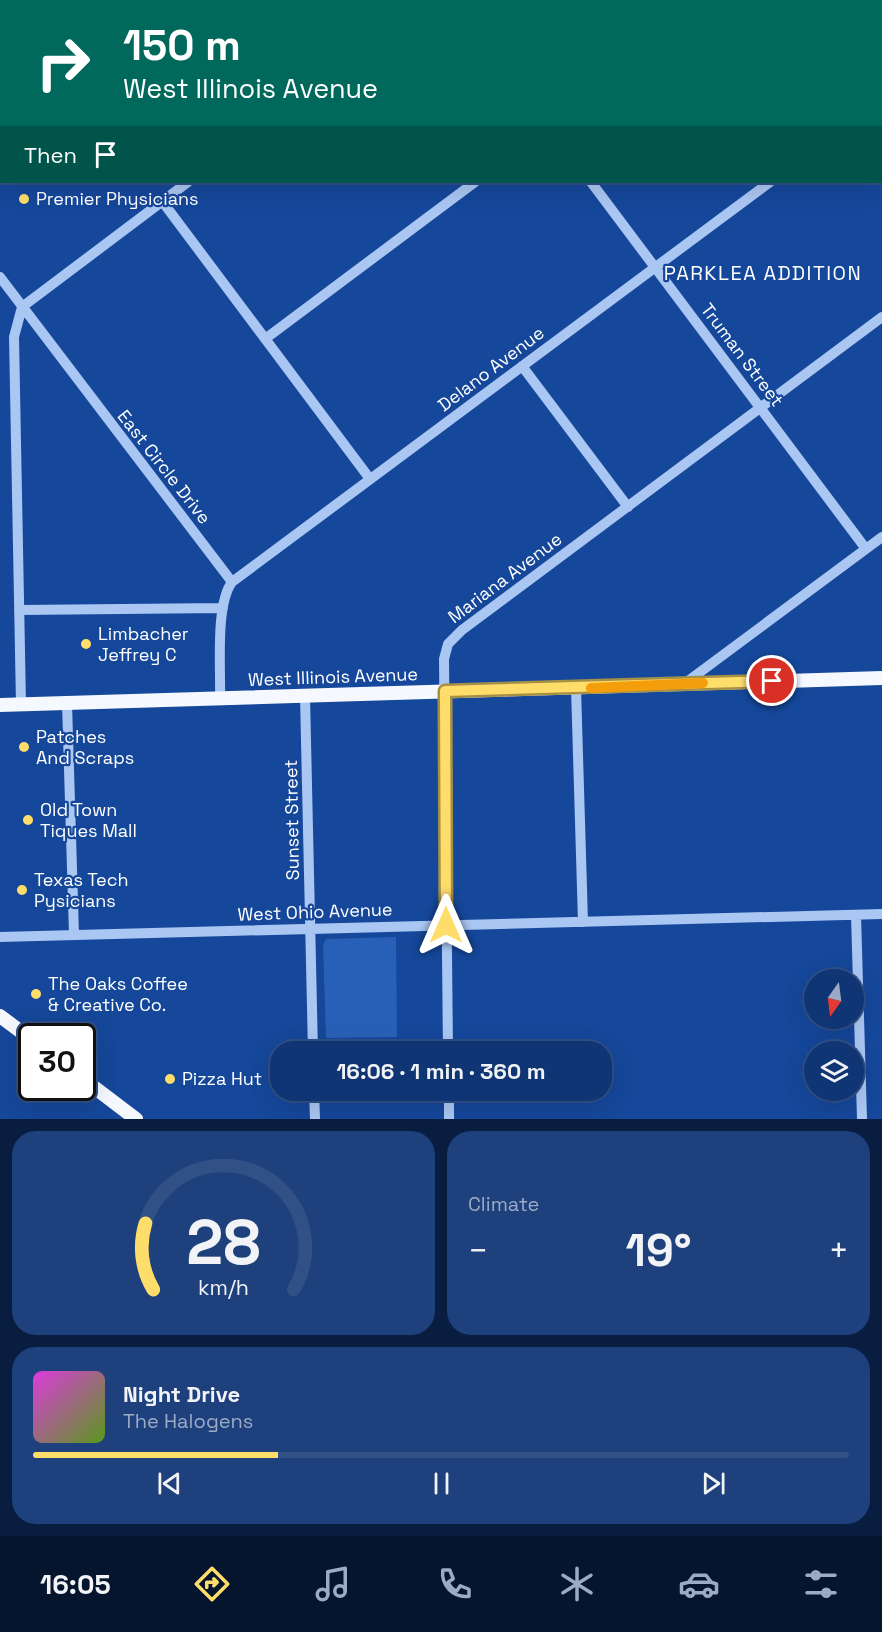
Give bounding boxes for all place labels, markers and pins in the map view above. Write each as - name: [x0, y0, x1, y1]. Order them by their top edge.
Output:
- place label: Premier Physicians: [36, 187, 199, 210]
- marker: Premier Physicians: [17, 192, 31, 206]
- place label: Limbacher Jeffrey C: [98, 622, 189, 666]
- marker: Limbacher Jeffrey C: [79, 637, 93, 651]
- pin: [746, 655, 797, 706]
- place label: Patches And Scraps: [36, 725, 134, 769]
- marker: Patches And Scraps: [17, 740, 31, 754]
- place label: Old Town Tiques Mall: [40, 798, 137, 842]
- marker: Old Town Tiques Mall: [21, 813, 35, 827]
- place label: Texas Tech Pysicians: [34, 868, 128, 912]
- marker: Texas Tech Pysicians: [15, 883, 29, 897]
- place label: The Oaks Coffee & Creative Co.: [48, 972, 188, 1016]
- marker: The Oaks Coffee & Creative Co.: [29, 987, 43, 1001]
- place label: Pizza Hut: [182, 1067, 262, 1090]
- marker: Pizza Hut: [163, 1072, 177, 1086]

